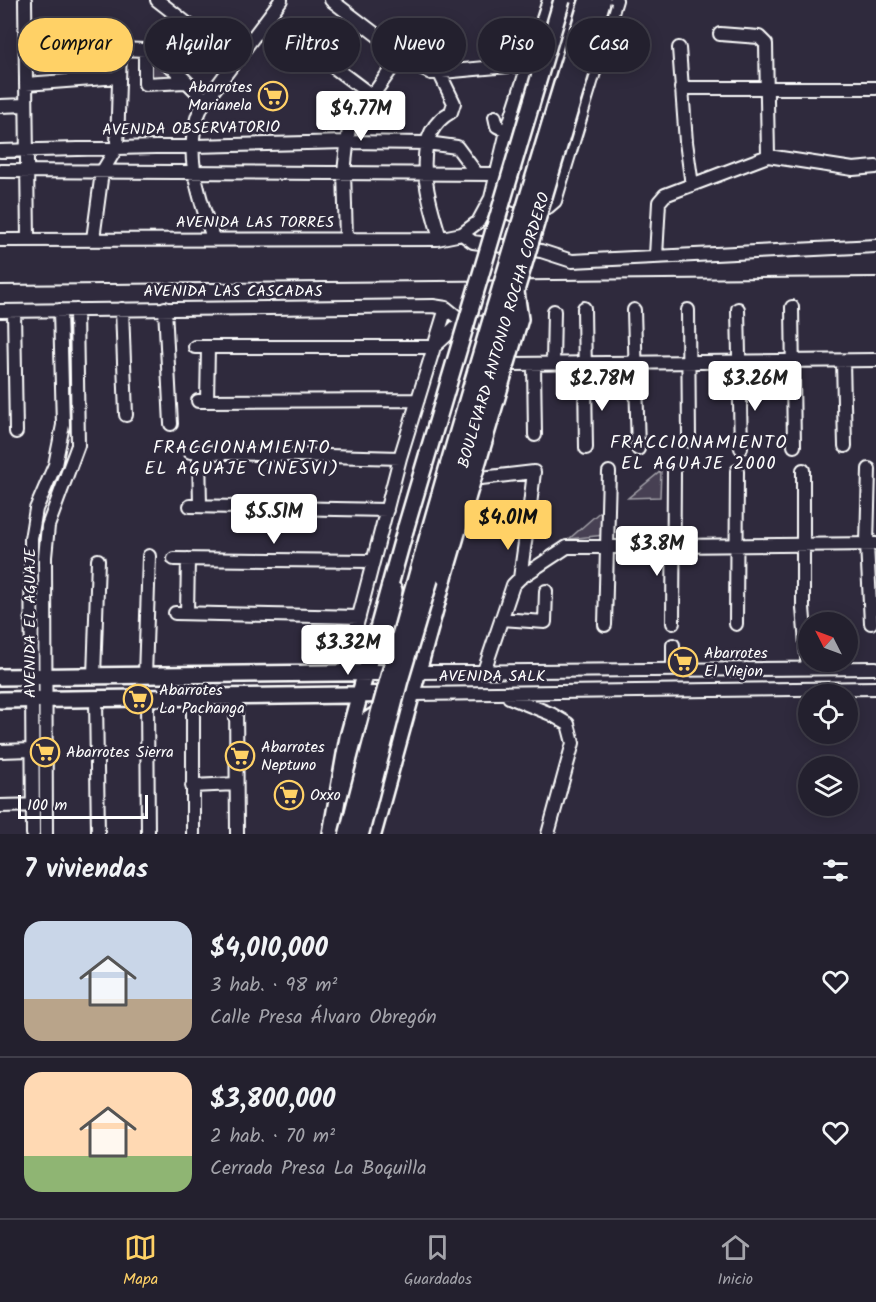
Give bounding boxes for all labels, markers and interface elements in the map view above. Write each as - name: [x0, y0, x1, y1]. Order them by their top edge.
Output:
- chip: Comprar: [18, 18, 133, 72]
- chip: Alquilar: [145, 18, 252, 72]
- chip: Filtros: [264, 18, 360, 72]
- chip: Nuevo: [372, 18, 466, 72]
- chip: Piso: [478, 18, 555, 72]
- chip: Casa: [567, 18, 650, 72]
- place label: Abarrotes Marianela: [188, 75, 252, 118]
- supermarket icon: Abarrotes Marianela: [257, 80, 289, 112]
- pin: $4.77M: [312, 91, 410, 142]
- text: $4.77M: [330, 94, 392, 126]
- street label: AVENIDA OBSERVATORIO: [102, 115, 280, 143]
- street label: BOULEVARD ANTONIO ROCHA CORDERO: [451, 189, 557, 471]
- street label: AVENIDA LAS TORRES: [176, 210, 335, 235]
- street label: AVENIDA LAS CASCADAS: [144, 279, 323, 304]
- pin: $2.78M: [553, 361, 651, 412]
- pin: $3.26M: [706, 361, 804, 412]
- text: $2.78M: [570, 364, 634, 396]
- text: $3.26M: [722, 364, 788, 396]
- district label: FRACCIONAMIENTO EL AGUAJE 2000: [610, 429, 788, 479]
- district label: FRACCIONAMIENTO EL AGUAJE (INESVI): [144, 434, 340, 484]
- pin: $5.51M: [225, 494, 323, 545]
- text: $5.51M: [245, 497, 303, 529]
- pin: $4.01M: [459, 500, 557, 551]
- text: $4.01M: [479, 503, 537, 535]
- pin: $3.8M: [615, 526, 699, 577]
- text: $3.8M: [630, 529, 684, 561]
- street label: AVENIDA EL AGUAJE: [18, 547, 43, 698]
- north arrow: [798, 612, 858, 672]
- map controls: [798, 612, 858, 816]
- pin: $3.32M: [299, 625, 397, 676]
- text: $3.32M: [315, 628, 381, 660]
- place label: Abarrotes El Viejon: [704, 641, 768, 684]
- supermarket icon: Abarrotes El Viejon: [667, 646, 699, 678]
- street label: AVENIDA SALK: [439, 664, 546, 689]
- place label: Abarrotes La Pachanga: [159, 678, 245, 721]
- supermarket icon: Abarrotes La Pachanga: [122, 683, 154, 715]
- button: locate: [798, 684, 858, 744]
- place label: Abarrotes Neptuno: [261, 735, 325, 778]
- supermarket icon: Abarrotes Sierra: [29, 736, 61, 768]
- place label: Abarrotes Sierra: [66, 740, 174, 765]
- supermarket icon: Abarrotes Neptuno: [224, 740, 256, 772]
- button: layers: [798, 756, 858, 816]
- supermarket icon: Oxxo: [273, 779, 305, 811]
- place label: Oxxo: [310, 783, 341, 808]
- scale bar: [18, 792, 148, 820]
- text: 100 m: [27, 793, 67, 818]
- text: 7 viviendas: [24, 849, 148, 891]
- icon: filters: [819, 854, 852, 887]
- text: $4,010,000: [210, 928, 328, 970]
- icon: home: [72, 945, 144, 1017]
- icon: heart: [819, 965, 852, 998]
- text: 3 hab. · 98 m²: [210, 970, 337, 1002]
- text: Calle Presa Álvaro Obregón: [210, 1002, 437, 1034]
- text: $3,800,000: [210, 1079, 335, 1121]
- icon: home: [72, 1096, 144, 1168]
- icon: heart: [819, 1116, 852, 1149]
- text: 2 hab. · 70 m²: [210, 1121, 335, 1153]
- text: Cerrada Presa La Boquilla: [210, 1153, 427, 1185]
- tab: Mapa: [123, 1231, 158, 1292]
- tab: Guardados: [404, 1231, 472, 1292]
- tab: Inicio: [718, 1231, 753, 1292]

